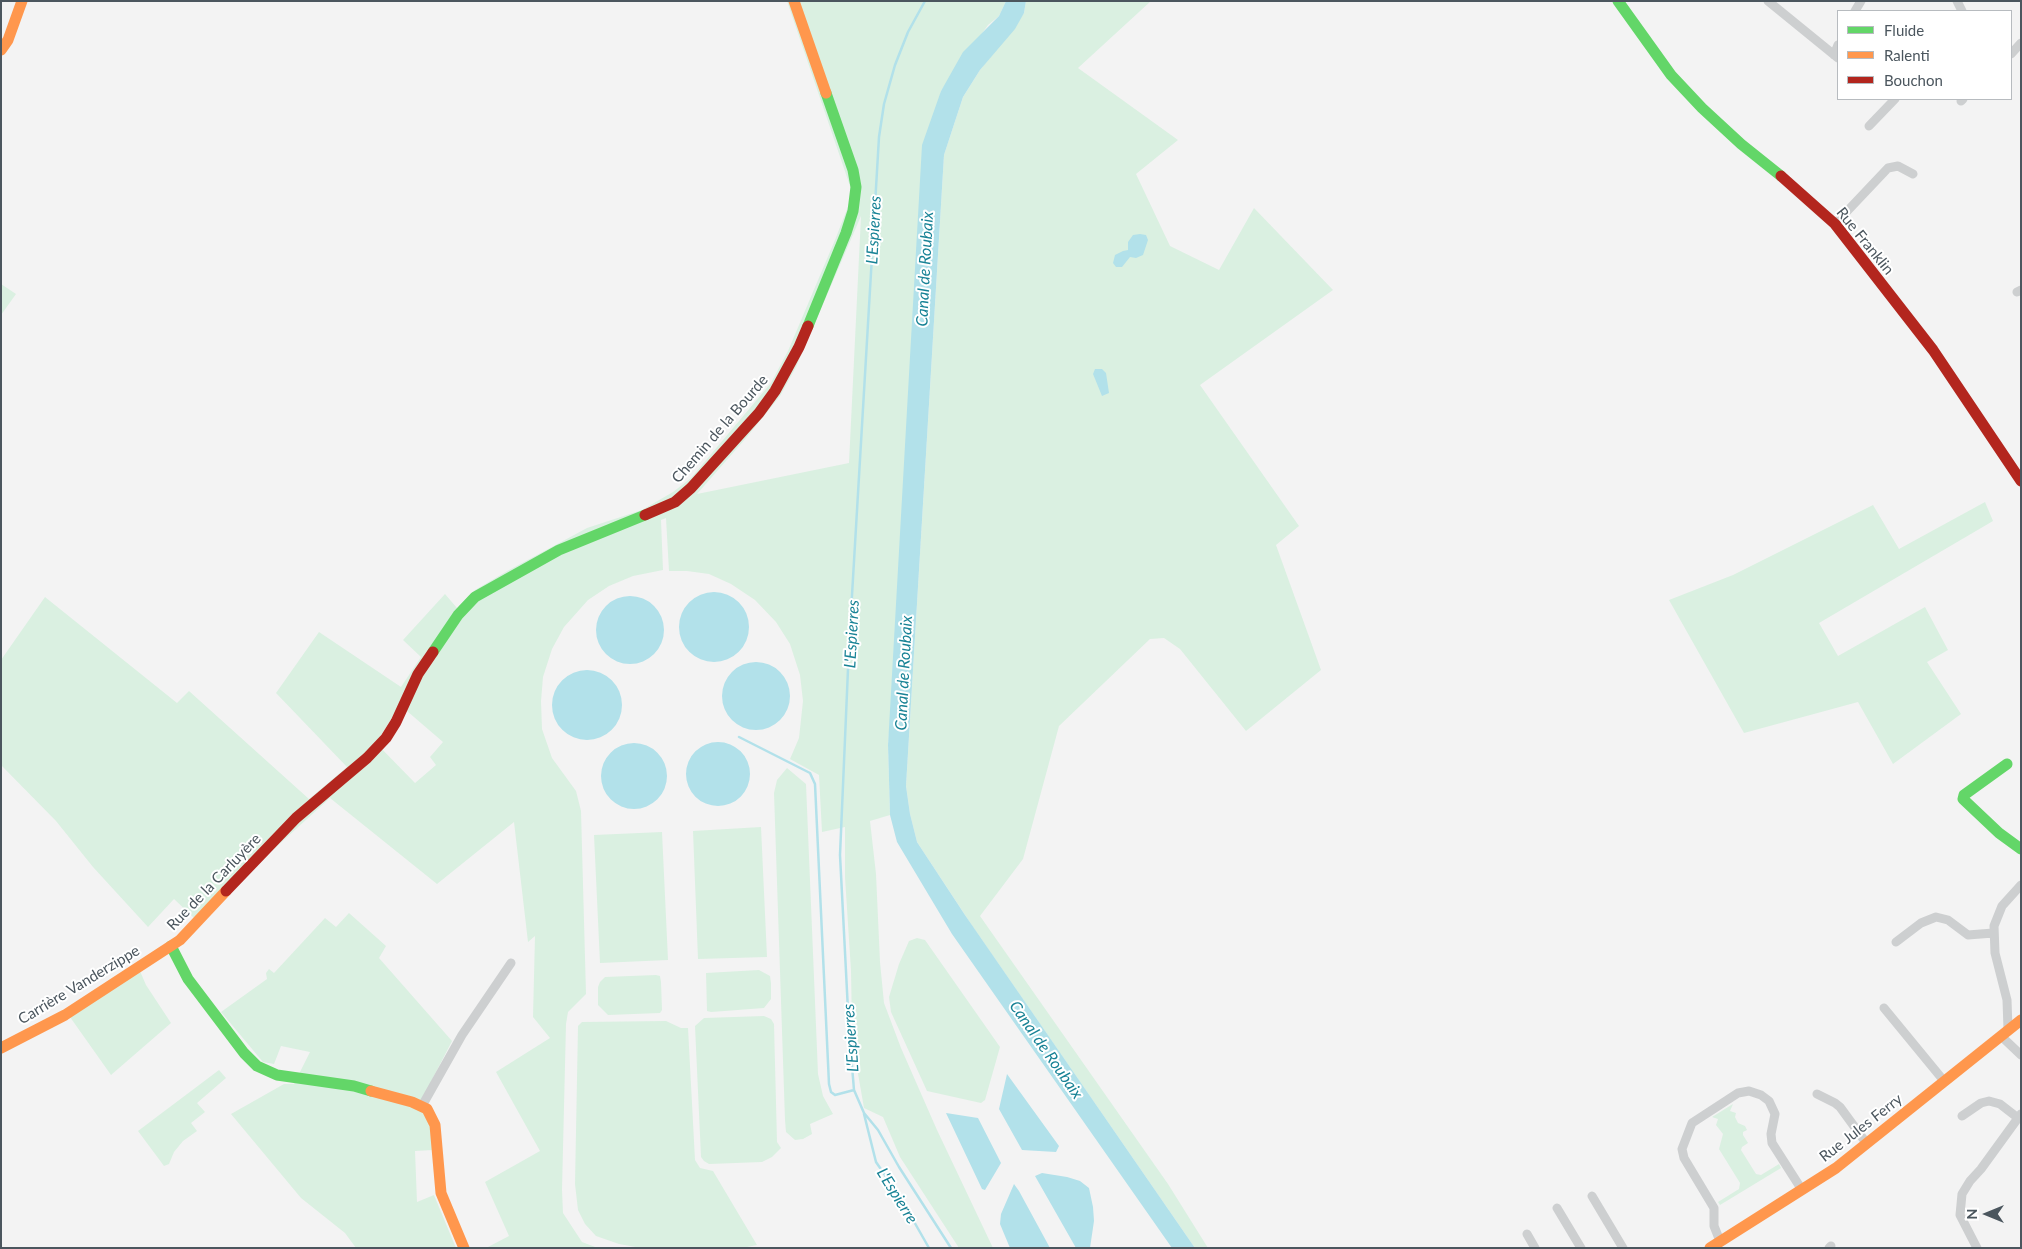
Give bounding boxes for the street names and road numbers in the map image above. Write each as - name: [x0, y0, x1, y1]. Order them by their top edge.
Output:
- street label: Rue Franklin: [1832, 204, 1898, 278]
- street label: Chemin de la Bourde: [668, 371, 772, 487]
- street label: Rue de la Carluyère: [163, 830, 265, 934]
- street label: Carrière Vanderzippe: [15, 942, 143, 1028]
- street label: Rue Jules Ferry: [1816, 1090, 1906, 1166]

